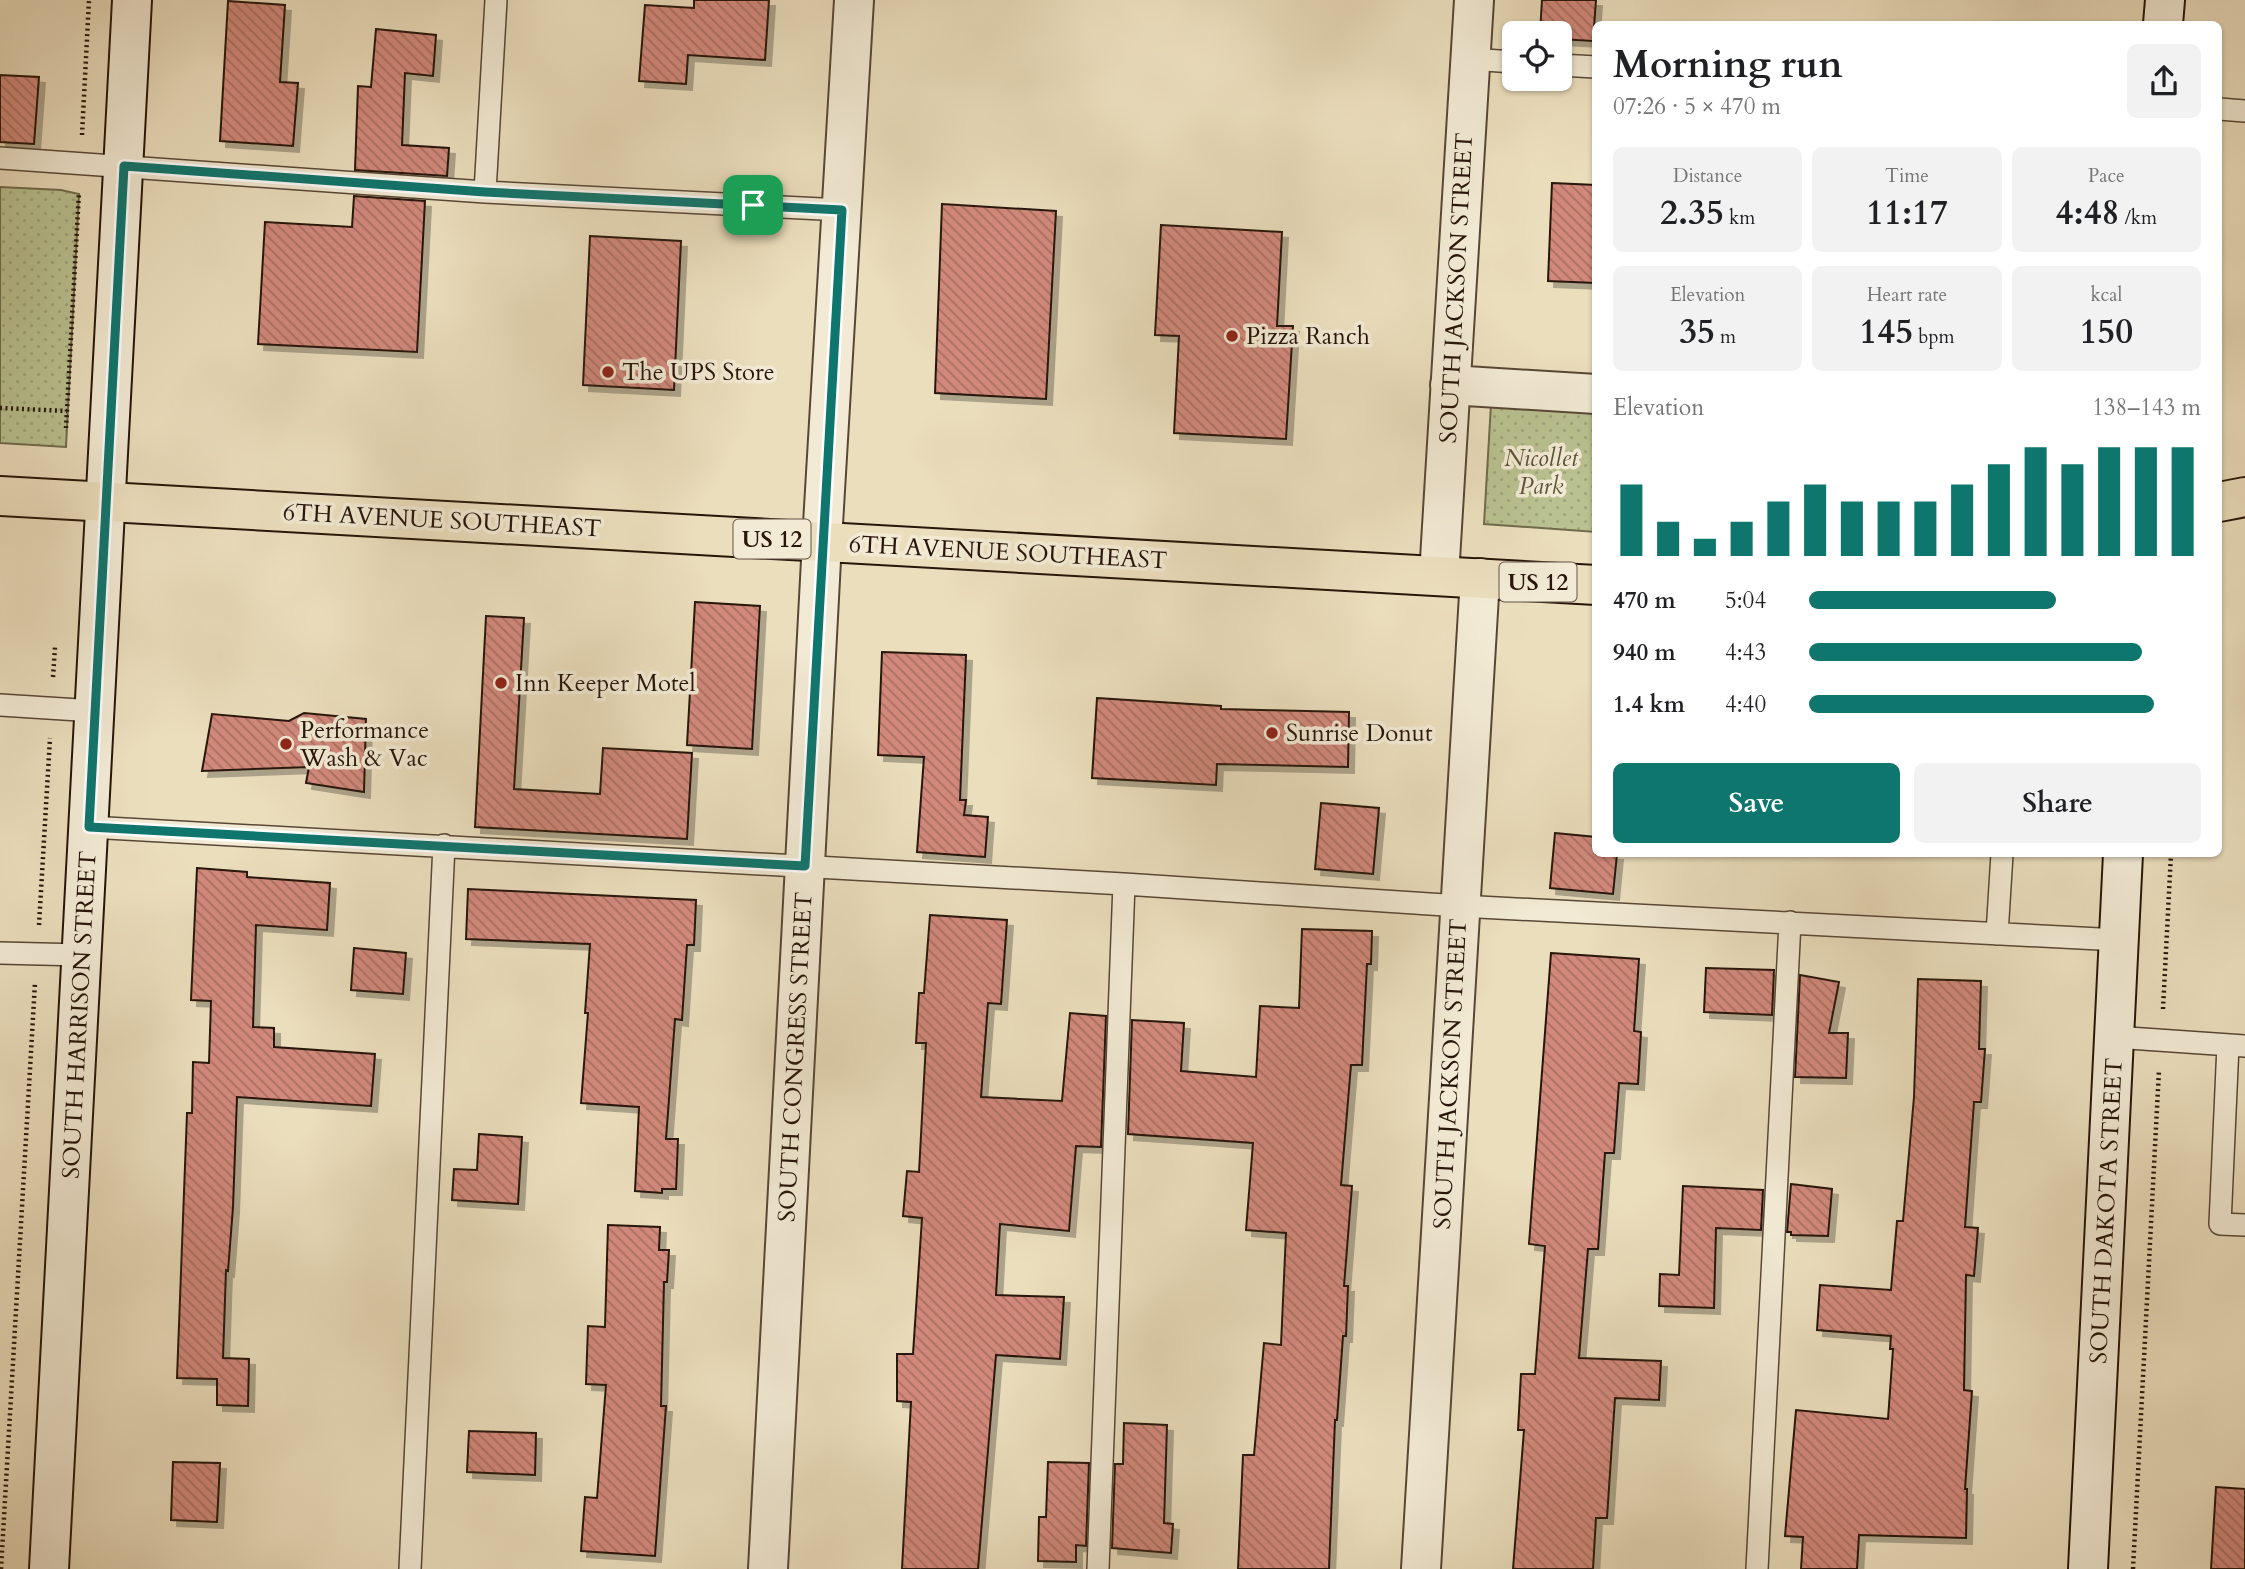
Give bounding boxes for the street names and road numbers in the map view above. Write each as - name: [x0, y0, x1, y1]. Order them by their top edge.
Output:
- street label: SOUTH JACKSON STREET: [1432, 132, 1481, 444]
- street label: 6TH AVENUE SOUTHEAST: [282, 496, 602, 545]
- road number: US 12: [734, 520, 810, 558]
- street label: 6TH AVENUE SOUTHEAST: [848, 528, 1168, 577]
- road number: US 12: [1500, 562, 1576, 602]
- street label: SOUTH HARRISON STREET: [54, 850, 105, 1180]
- street label: SOUTH CONGRESS STREET: [770, 891, 821, 1223]
- street label: SOUTH JACKSON STREET: [1426, 918, 1475, 1230]
- street label: SOUTH DAKOTA STREET: [2082, 1057, 2131, 1365]

